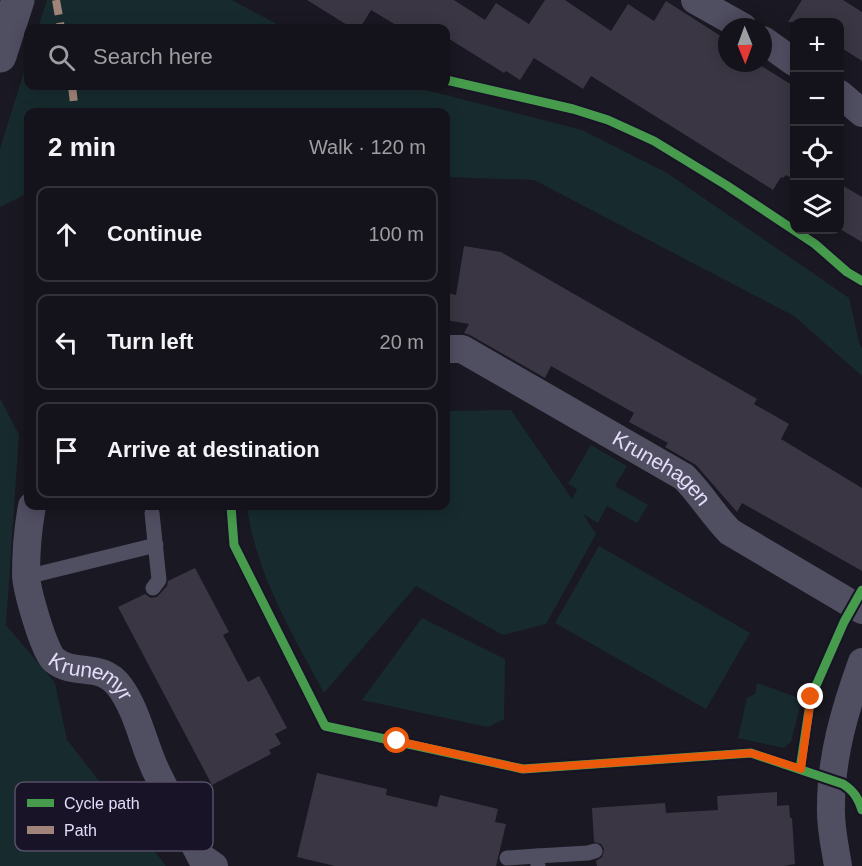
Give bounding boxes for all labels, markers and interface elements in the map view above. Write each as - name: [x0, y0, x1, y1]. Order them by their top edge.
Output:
- north arrow: [718, 18, 772, 72]
- map controls: [790, 18, 844, 234]
- button: +: [790, 18, 844, 72]
- search box: [24, 24, 450, 90]
- icon: search: [45, 41, 78, 74]
- text: Search here: [93, 44, 213, 69]
- button: −: [790, 72, 844, 126]
- button: locate: [790, 126, 844, 180]
- text: 2 min: [48, 132, 116, 162]
- text: Walk · 120 m: [309, 136, 426, 158]
- button: layers: [790, 180, 844, 234]
- icon: ahead: [50, 218, 83, 251]
- text: Continue: [107, 221, 202, 246]
- text: 100 m: [368, 223, 424, 245]
- icon: left: [50, 326, 83, 359]
- text: Turn left: [107, 329, 193, 354]
- text: 20 m: [380, 331, 424, 353]
- street label: Krunehagen: [609, 426, 715, 510]
- icon: arrive: [50, 434, 83, 467]
- text: Arrive at destination: [107, 437, 320, 462]
- street label: Krunemyr: [44, 648, 138, 704]
- route end: [797, 683, 823, 709]
- route start: [383, 727, 409, 753]
- legend: [15, 782, 213, 851]
- text: Cycle path: [64, 795, 140, 812]
- text: Path: [64, 822, 97, 839]

